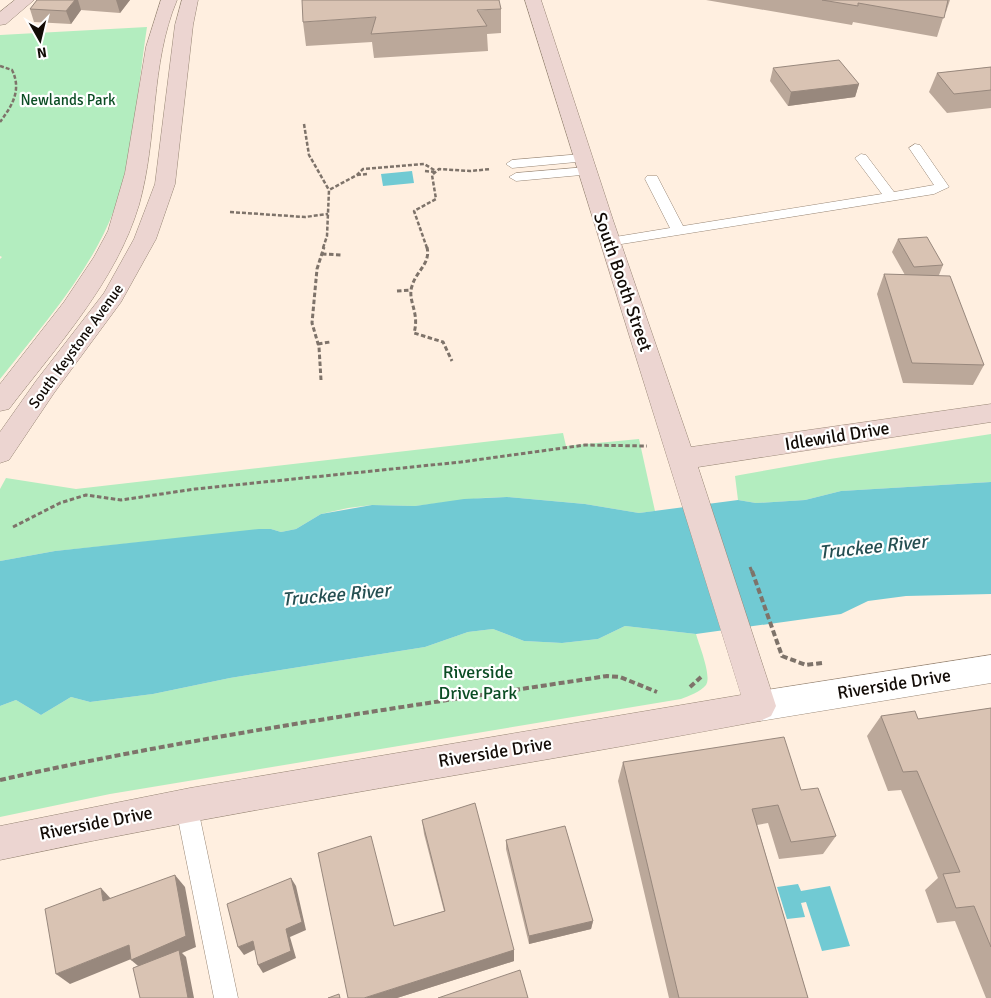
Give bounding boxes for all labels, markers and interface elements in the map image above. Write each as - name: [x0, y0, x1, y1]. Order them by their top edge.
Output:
- north arrow: [15, 15, 65, 65]
- text: N: [36, 43, 48, 61]
- park label: Newlands Park: [20, 91, 116, 109]
- street label: South Booth Street: [589, 210, 657, 354]
- street label: South Keystone Avenue: [25, 280, 127, 412]
- street label: Idlewild Drive: [783, 417, 891, 455]
- water label: Truckee River: [818, 529, 931, 565]
- water label: Truckee River: [281, 578, 394, 612]
- park label: Riverside Drive Park: [439, 661, 517, 704]
- street label: Riverside Drive: [836, 664, 952, 704]
- street label: Riverside Drive: [437, 732, 553, 772]
- street label: Riverside Drive: [38, 801, 154, 845]

